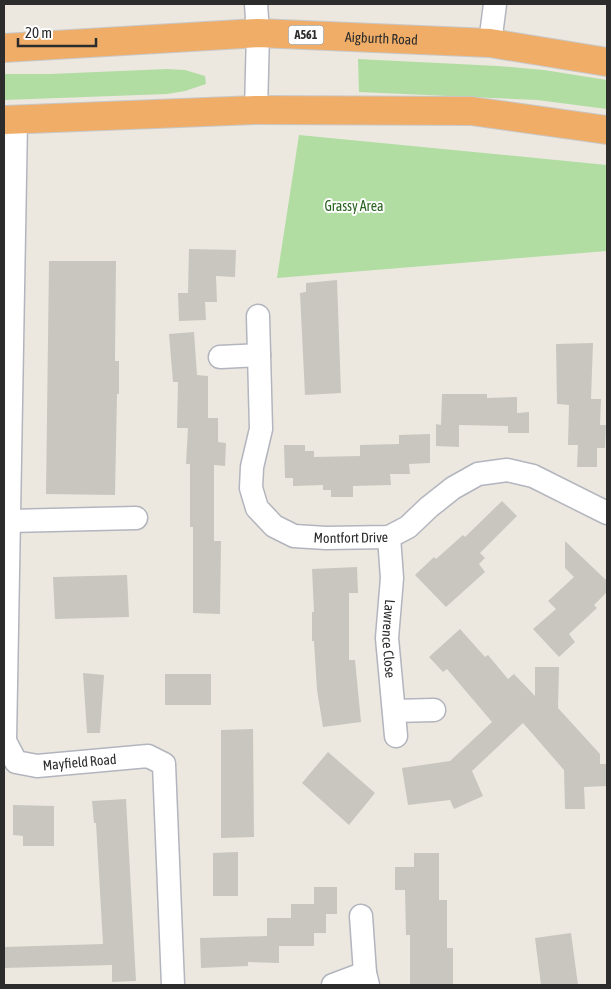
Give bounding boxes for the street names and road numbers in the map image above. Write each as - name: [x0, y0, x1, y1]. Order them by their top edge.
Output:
- road number: A561: [288, 26, 324, 44]
- street label: Aigburth Road: [345, 29, 418, 48]
- street label: Montfort Drive: [313, 529, 388, 546]
- street label: Lawrence Close: [379, 599, 399, 679]
- street label: Mayfield Road: [42, 751, 117, 773]

